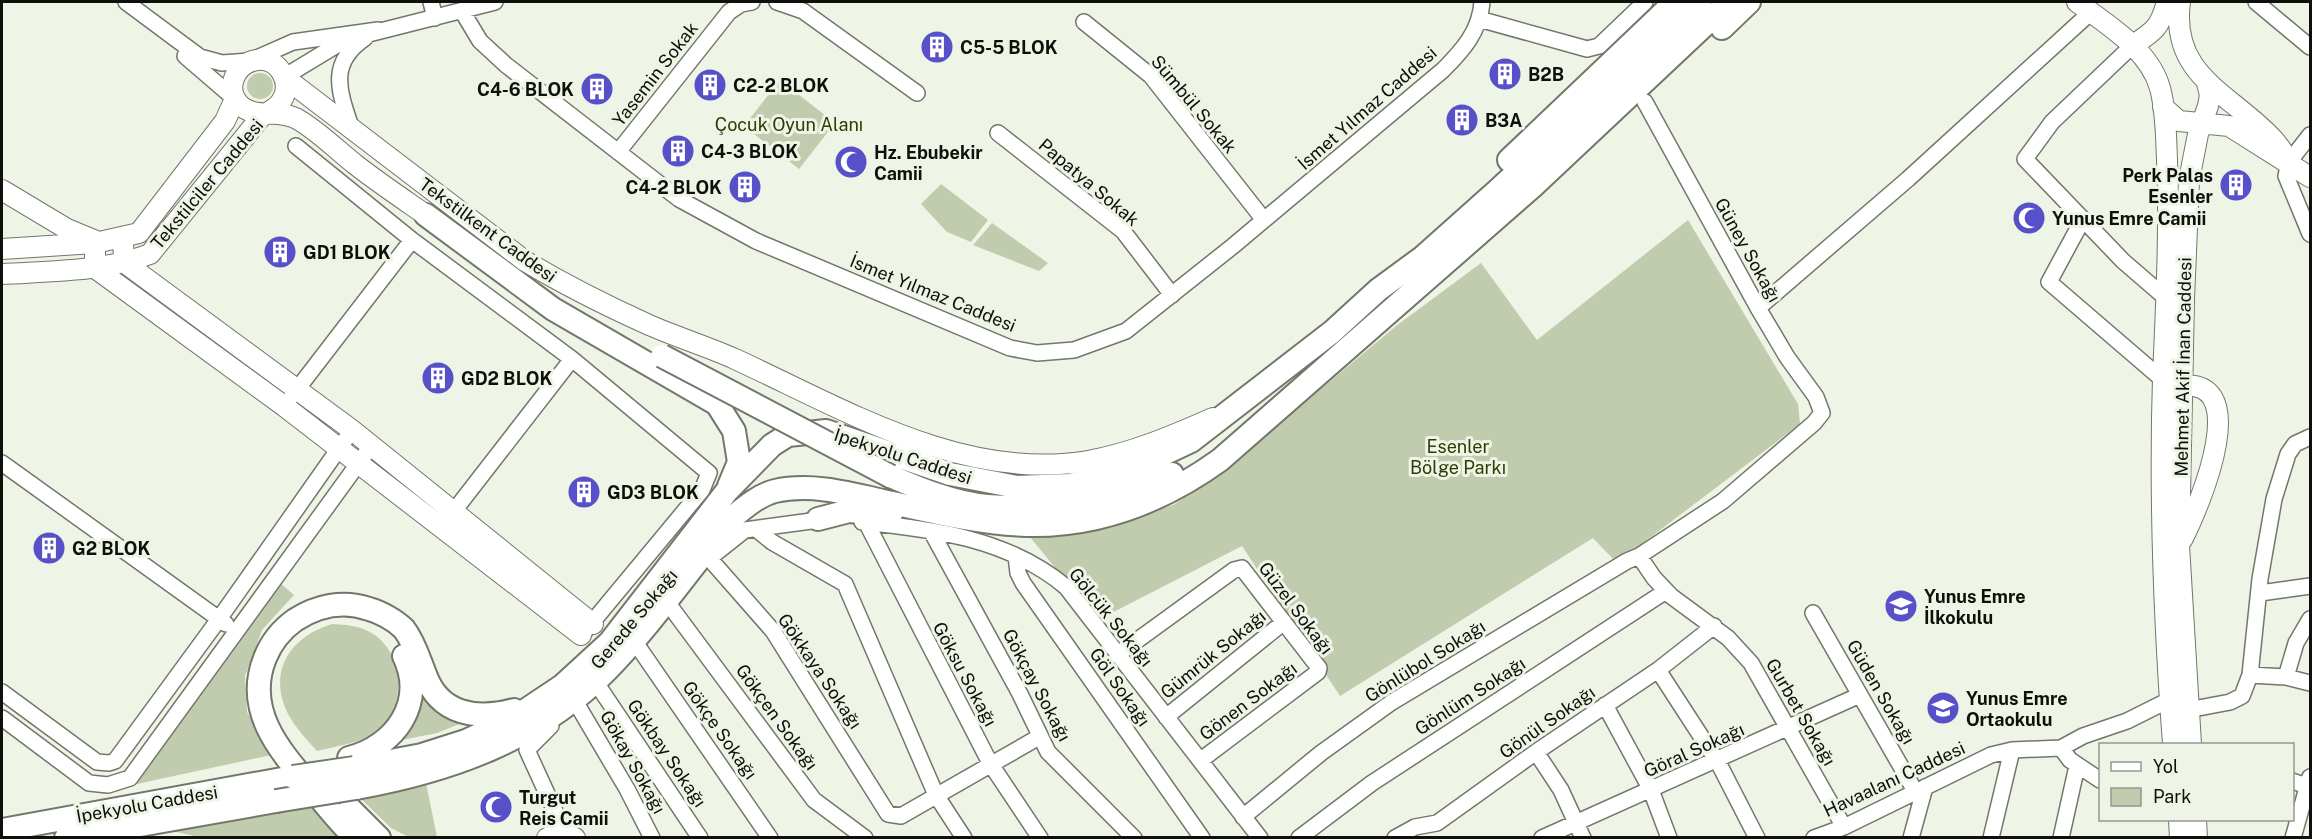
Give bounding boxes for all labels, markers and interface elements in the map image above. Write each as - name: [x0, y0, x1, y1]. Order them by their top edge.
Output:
- street label: Yasemin Sokak: [608, 18, 702, 130]
- building icon: C5-5 BLOK: [919, 29, 955, 65]
- place label: C5-5 BLOK: [960, 37, 1058, 58]
- street label: İsmet Yılmaz Caddesi: [1293, 41, 1441, 174]
- street label: Sümbül Sokak: [1147, 51, 1241, 157]
- building icon: B2B: [1487, 56, 1523, 92]
- place label: B2B: [1528, 64, 1564, 85]
- building icon: C2-2 BLOK: [692, 67, 728, 103]
- building icon: C4-6 BLOK: [579, 71, 615, 107]
- place label: C2-2 BLOK: [733, 75, 829, 96]
- place label: C4-6 BLOK: [477, 79, 574, 100]
- building icon: B3A: [1444, 102, 1480, 138]
- place label: B3A: [1485, 110, 1522, 131]
- park label: Çocuk Oyun Alanı: [715, 114, 863, 135]
- street label: Tekstilciler Caddesi: [146, 115, 268, 253]
- building icon: C4-3 BLOK: [660, 133, 696, 169]
- street label: Papatya Sokak: [1035, 134, 1143, 230]
- place label: C4-3 BLOK: [701, 141, 798, 162]
- place label: Hz. Ebubekir Camii: [874, 142, 983, 184]
- mosque icon: Hz. Ebubekir Camii: [833, 144, 869, 180]
- place label: Perk Palas Esenler: [2122, 165, 2214, 207]
- building icon: Perk Palas Esenler: [2218, 167, 2254, 203]
- building icon: C4-2 BLOK: [727, 169, 763, 205]
- street label: Tekstilkent Caddesi: [415, 173, 561, 287]
- place label: C4-2 BLOK: [626, 177, 722, 198]
- street label: Güney Sokağı: [1711, 194, 1785, 306]
- mosque icon: Yunus Emre Camii: [2011, 200, 2047, 236]
- place label: Yunus Emre Camii: [2052, 208, 2206, 229]
- building icon: GD1 BLOK: [262, 234, 298, 270]
- place label: GD1 BLOK: [303, 242, 391, 263]
- street label: İsmet Yılmaz Caddesi: [847, 249, 1019, 336]
- street label: Mehmet Akif İnan Caddesi: [2170, 257, 2195, 477]
- building icon: GD2 BLOK: [420, 360, 456, 396]
- place label: GD2 BLOK: [461, 368, 552, 389]
- street label: İpekyolu Caddesi: [832, 423, 975, 488]
- park label: Esenler Bölge Parkı: [1410, 436, 1506, 478]
- building icon: GD3 BLOK: [566, 474, 602, 510]
- place label: GD3 BLOK: [607, 482, 699, 503]
- building icon: G2 BLOK: [31, 530, 67, 566]
- place label: G2 BLOK: [72, 538, 150, 559]
- street label: Güzel Sokağı: [1255, 558, 1337, 658]
- street label: Gölcük Sokağı: [1065, 563, 1157, 671]
- street label: Gerede Sokağı: [586, 565, 682, 673]
- place label: Yunus Emre İlkokulu: [1924, 586, 2026, 628]
- school or university icon: Yunus Emre İlkokulu: [1883, 588, 1919, 624]
- street label: Gümrük Sokağı: [1156, 605, 1270, 703]
- street label: Gökkaya Sokağı: [774, 609, 866, 733]
- street label: Gönlübol Sokağı: [1361, 616, 1489, 706]
- street label: Göksu Sokağı: [929, 618, 1001, 730]
- street label: Gökçay Sokağı: [999, 625, 1075, 745]
- street label: Güden Sokağı: [1843, 636, 1919, 748]
- street label: Göl Sokağı: [1085, 644, 1155, 730]
- street label: Gönlüm Sokağı: [1411, 653, 1529, 739]
- street label: Gurbet Sokağı: [1762, 655, 1840, 769]
- street label: Gönen Sokağı: [1195, 658, 1301, 744]
- street label: Gökçen Sokağı: [732, 660, 822, 774]
- street label: Gökçe Sokağı: [678, 677, 762, 783]
- street label: Gönül Sokağı: [1495, 681, 1599, 763]
- place label: Yunus Emre Ortaokulu: [1966, 688, 2068, 730]
- school or university icon: Yunus Emre Ortaokulu: [1925, 690, 1961, 726]
- street label: Gökbay Sokağı: [623, 695, 711, 811]
- street label: Gökay Sokağı: [596, 707, 670, 817]
- street label: Göral Sokağı: [1641, 719, 1747, 781]
- street label: Havaalanı Caddesi: [1820, 737, 1968, 821]
- legend: [2099, 743, 2294, 821]
- text: Yol: [2153, 756, 2178, 777]
- street label: İpekyolu Caddesi: [74, 780, 219, 827]
- text: Park: [2153, 786, 2191, 807]
- place label: Turgut Reis Camii: [519, 787, 608, 829]
- mosque icon: Turgut Reis Camii: [478, 789, 514, 825]

